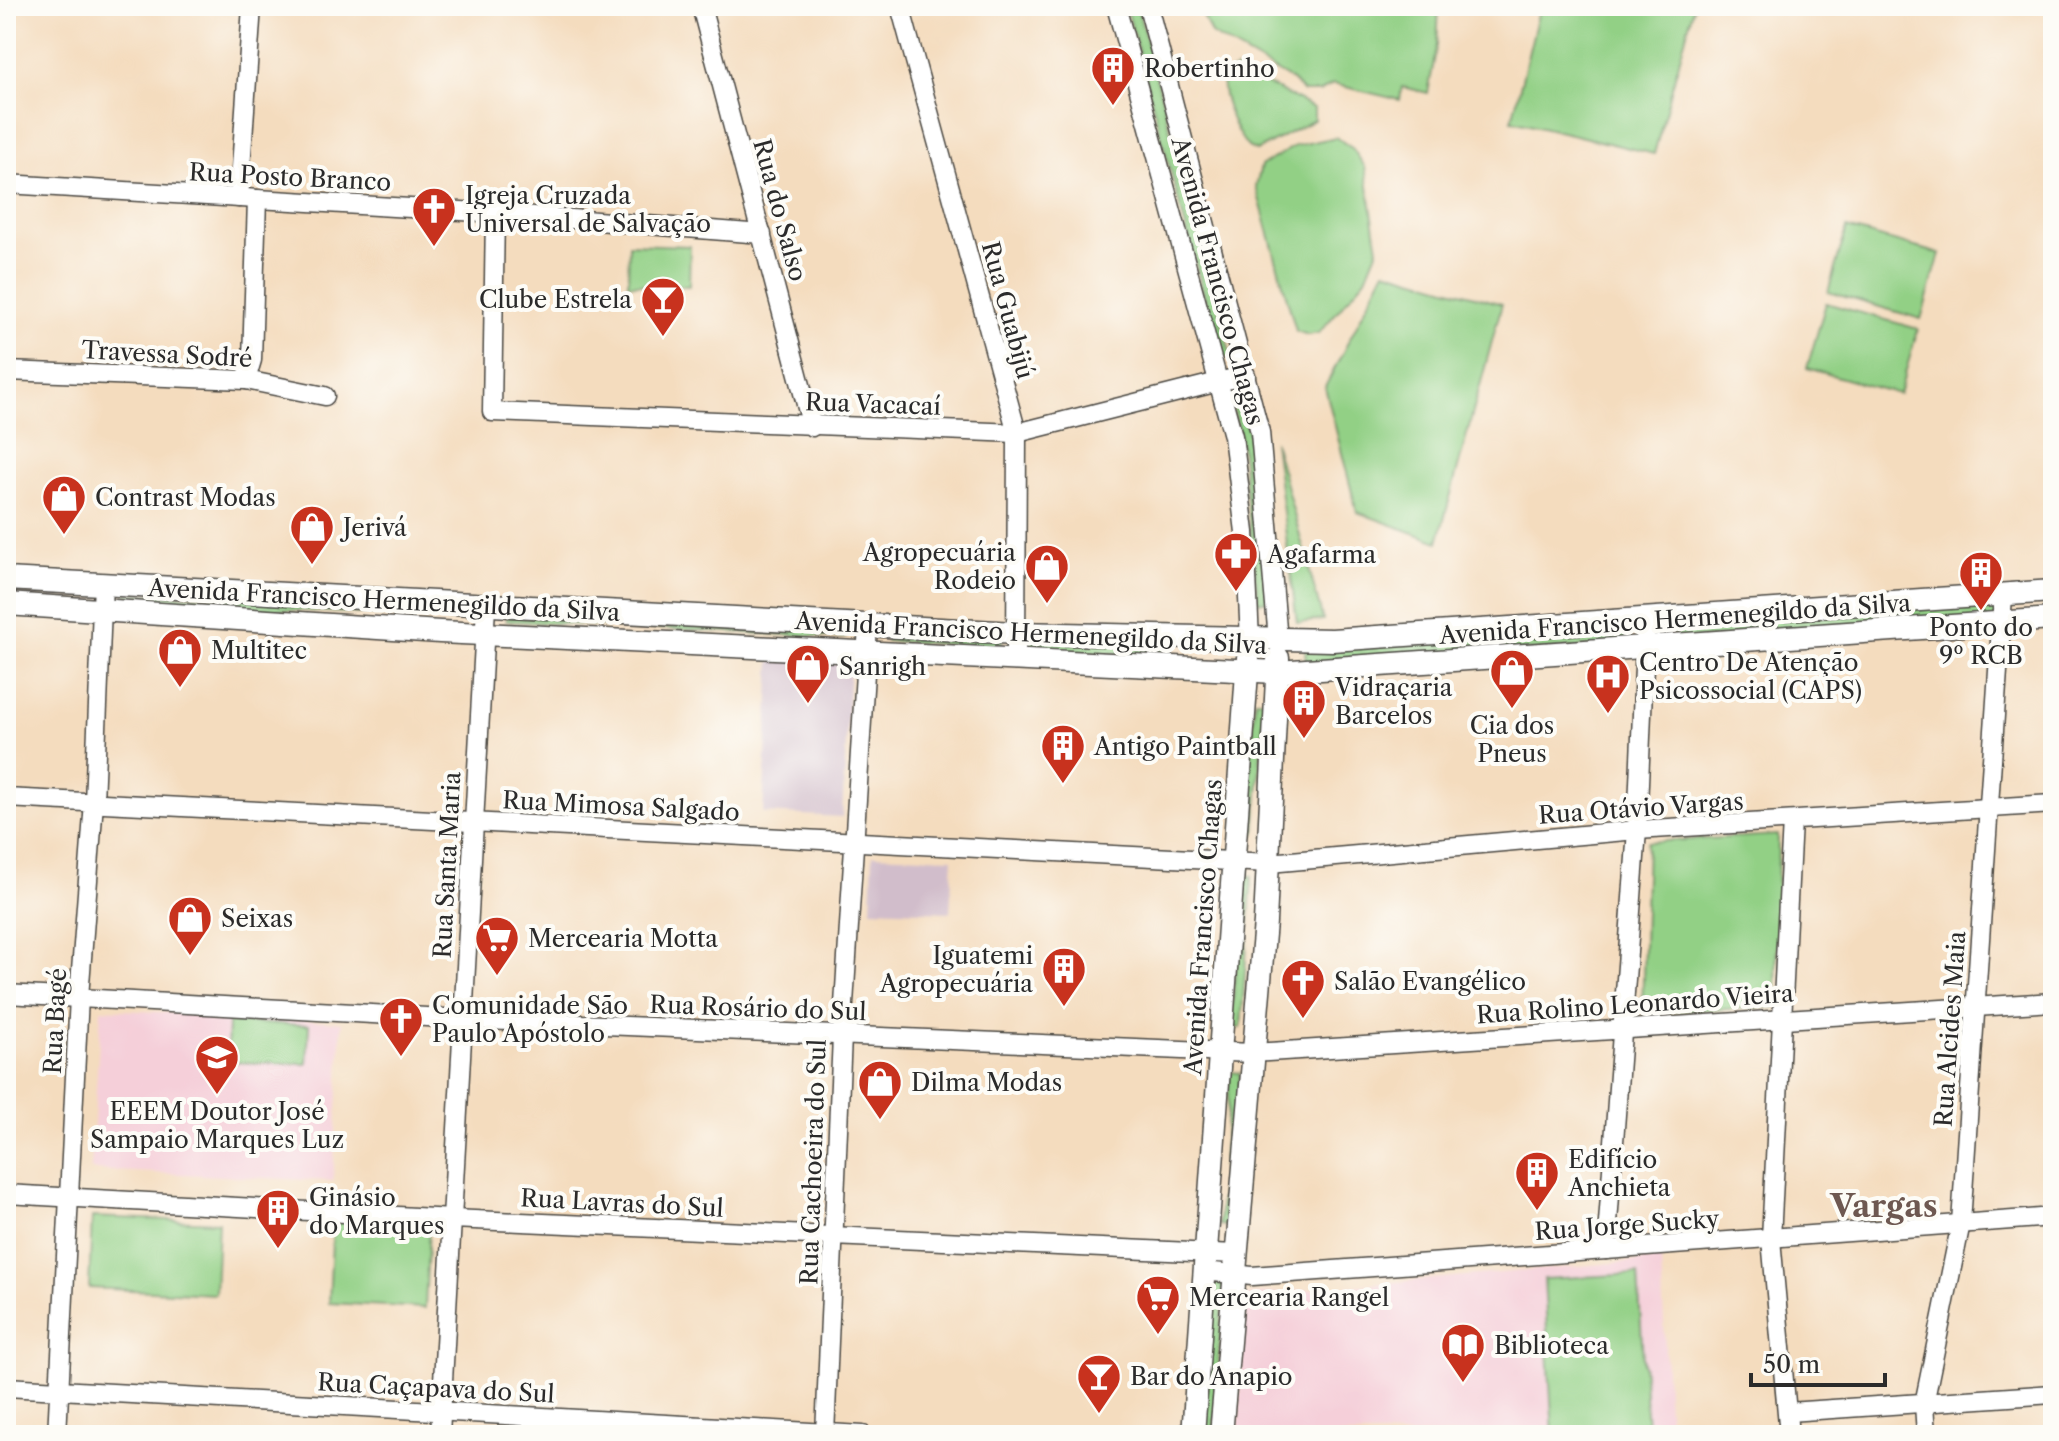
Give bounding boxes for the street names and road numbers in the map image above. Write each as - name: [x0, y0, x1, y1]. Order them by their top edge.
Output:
- street label: Avenida Francisco Chagas: [1165, 133, 1270, 428]
- street label: Rua do Salso: [747, 136, 813, 284]
- street label: Rua Posto Branco: [188, 157, 392, 197]
- street label: Rua Guabijú: [976, 238, 1040, 382]
- street label: Travessa Sodré: [81, 335, 253, 373]
- street label: Rua Vacacaí: [805, 387, 941, 421]
- street label: Avenida Francisco Hermenegildo da Silva: [146, 573, 621, 627]
- street label: Avenida Francisco Hermenegildo da Silva: [1437, 588, 1912, 650]
- street label: Avenida Francisco Hermenegildo da Silva: [793, 606, 1268, 660]
- street label: Rua Santa Maria: [428, 770, 466, 959]
- street label: Avenida Francisco Chagas: [1178, 778, 1228, 1077]
- street label: Rua Mimosa Salgado: [502, 785, 740, 827]
- street label: Rua Otávio Vargas: [1537, 786, 1745, 830]
- street label: Rua Alcides Maia: [1929, 930, 1971, 1128]
- street label: Rua Bagé: [38, 967, 72, 1075]
- street label: Rua Rolino Leonardo Vieira: [1475, 978, 1795, 1030]
- street label: Rua Rosário do Sul: [649, 990, 867, 1026]
- street label: Rua Cachoeira do Sul: [794, 1039, 832, 1285]
- street label: Rua Lavras do Sul: [520, 1183, 724, 1223]
- street label: Rua Jorge Sucky: [1534, 1204, 1721, 1246]
- street label: Rua Caçapava do Sul: [317, 1367, 555, 1409]

